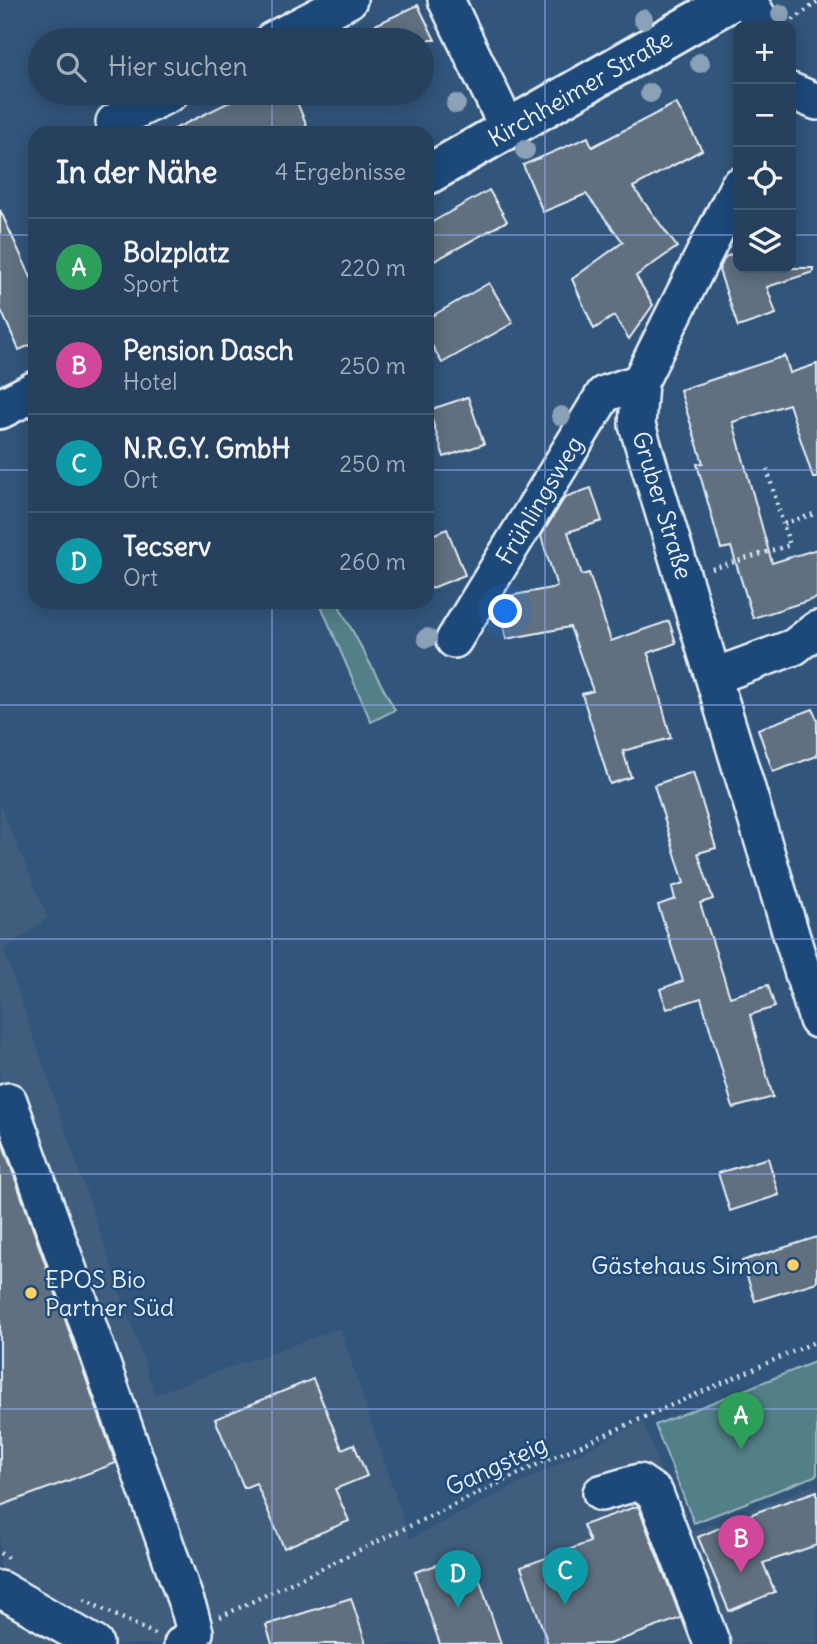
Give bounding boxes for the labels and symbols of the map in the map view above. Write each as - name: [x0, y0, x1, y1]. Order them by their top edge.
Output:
- street label: Kirchheimer Straße: [483, 23, 677, 153]
- street label: Gruber Straße: [626, 427, 700, 583]
- street label: Frühlingsweg: [489, 430, 589, 570]
- your location: [488, 594, 522, 628]
- place label: Gästehaus Simon: [591, 1250, 779, 1280]
- marker: Gästehaus Simon: [785, 1257, 801, 1273]
- place label: EPOS Bio Partner Süd: [45, 1264, 174, 1322]
- marker: EPOS Bio Partner Süd: [23, 1285, 39, 1301]
- pin: A: [718, 1392, 764, 1450]
- street label: Gangsteig: [440, 1428, 552, 1502]
- pin: B: [718, 1515, 764, 1573]
- pin: C: [542, 1547, 588, 1605]
- pin: D: [435, 1550, 481, 1608]

